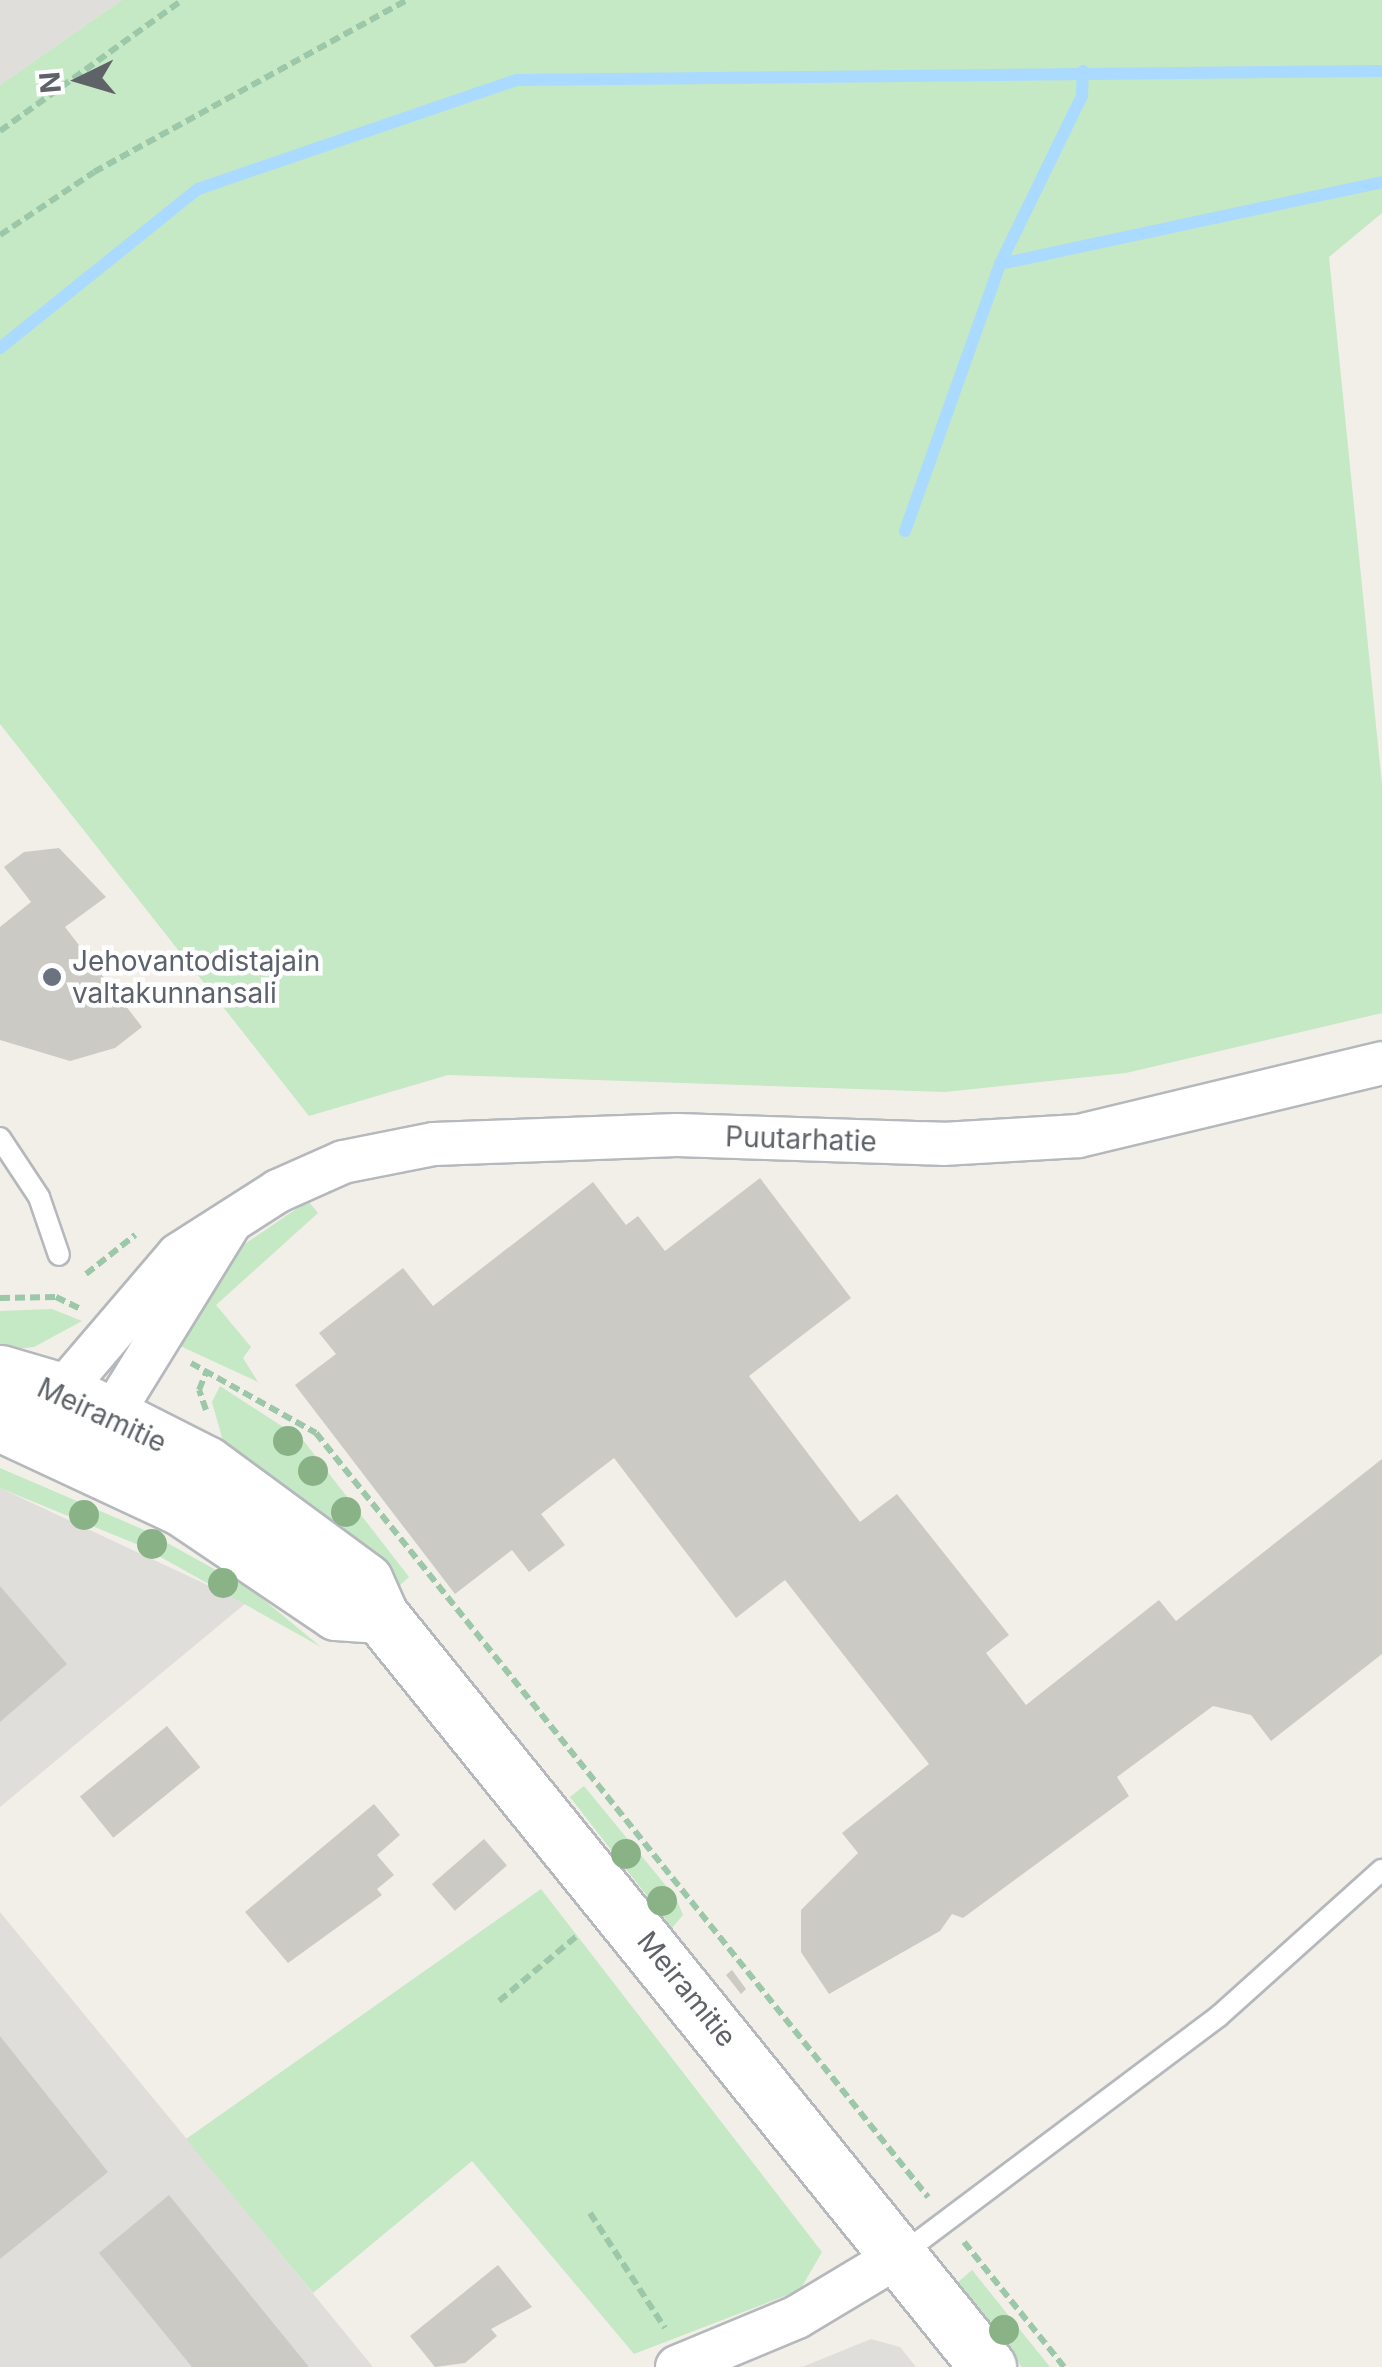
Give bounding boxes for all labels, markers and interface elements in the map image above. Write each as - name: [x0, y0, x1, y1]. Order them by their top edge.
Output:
- north arrow: [30, 30, 130, 130]
- text: N: [32, 71, 68, 95]
- place label: Jehovantodistajain valtakunnansali: [72, 944, 320, 1010]
- marker: Jehovantodistajain valtakunnansali: [41, 966, 63, 988]
- street label: Puutarhatie: [725, 1120, 877, 1158]
- street label: Meiramitie: [32, 1371, 172, 1459]
- street label: Meiramitie: [630, 1925, 744, 2053]

